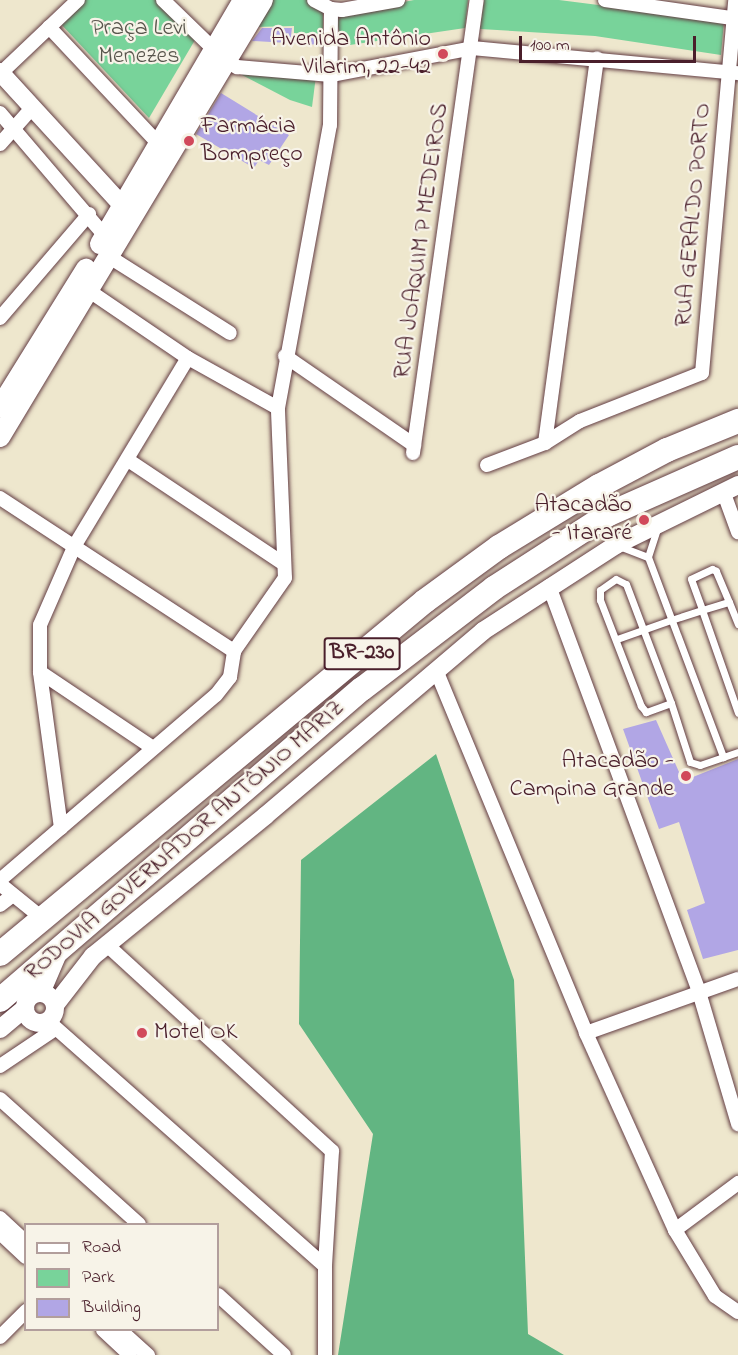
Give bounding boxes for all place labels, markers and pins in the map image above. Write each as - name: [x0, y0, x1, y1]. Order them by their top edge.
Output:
- place label: Avenida Antônio Vilarim, 22-42: [271, 26, 431, 82]
- marker: Avenida Antônio Vilarim, 22-42: [436, 47, 450, 61]
- place label: Farmácia Bompreço: [201, 113, 303, 169]
- marker: Farmácia Bompreço: [182, 134, 196, 148]
- place label: Atacadão - Itararé: [534, 492, 632, 548]
- marker: Atacadão - Itararé: [637, 513, 651, 527]
- place label: Atacadão - Campina Grande: [510, 748, 674, 804]
- marker: Atacadão - Campina Grande: [679, 769, 693, 783]
- place label: Motel OK: [154, 1019, 237, 1047]
- marker: Motel OK: [135, 1026, 149, 1040]

